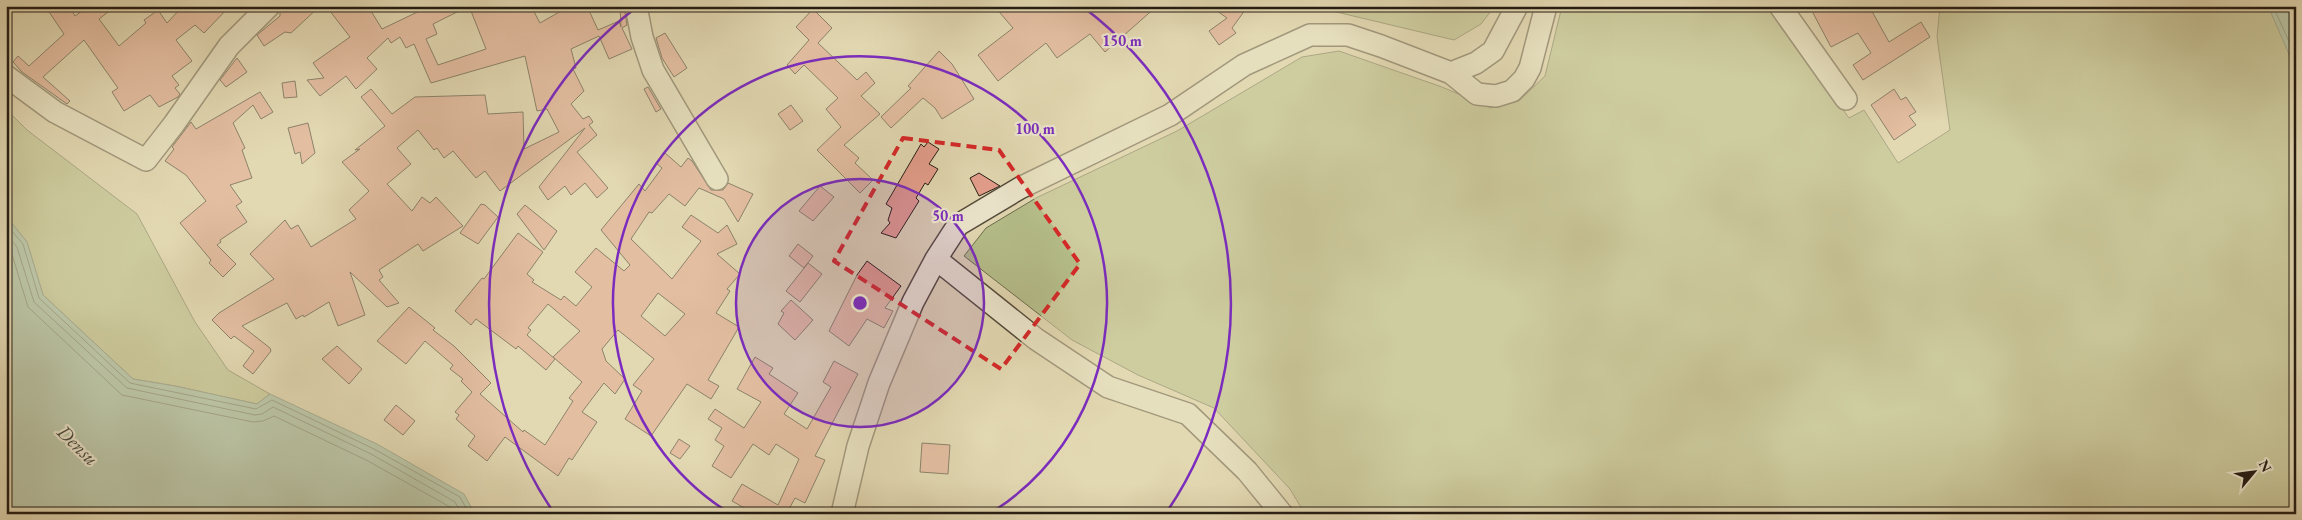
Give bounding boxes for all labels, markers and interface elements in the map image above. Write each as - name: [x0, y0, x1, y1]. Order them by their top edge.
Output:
- text: 150 m: [1102, 31, 1142, 50]
- text: 100 m: [1015, 119, 1055, 138]
- text: 50 m: [932, 206, 964, 225]
- centre of rings: [851, 294, 869, 312]
- water label: Densu: [51, 418, 104, 471]
- north arrow: [2230, 448, 2280, 498]
- text: N: [2255, 456, 2276, 476]

